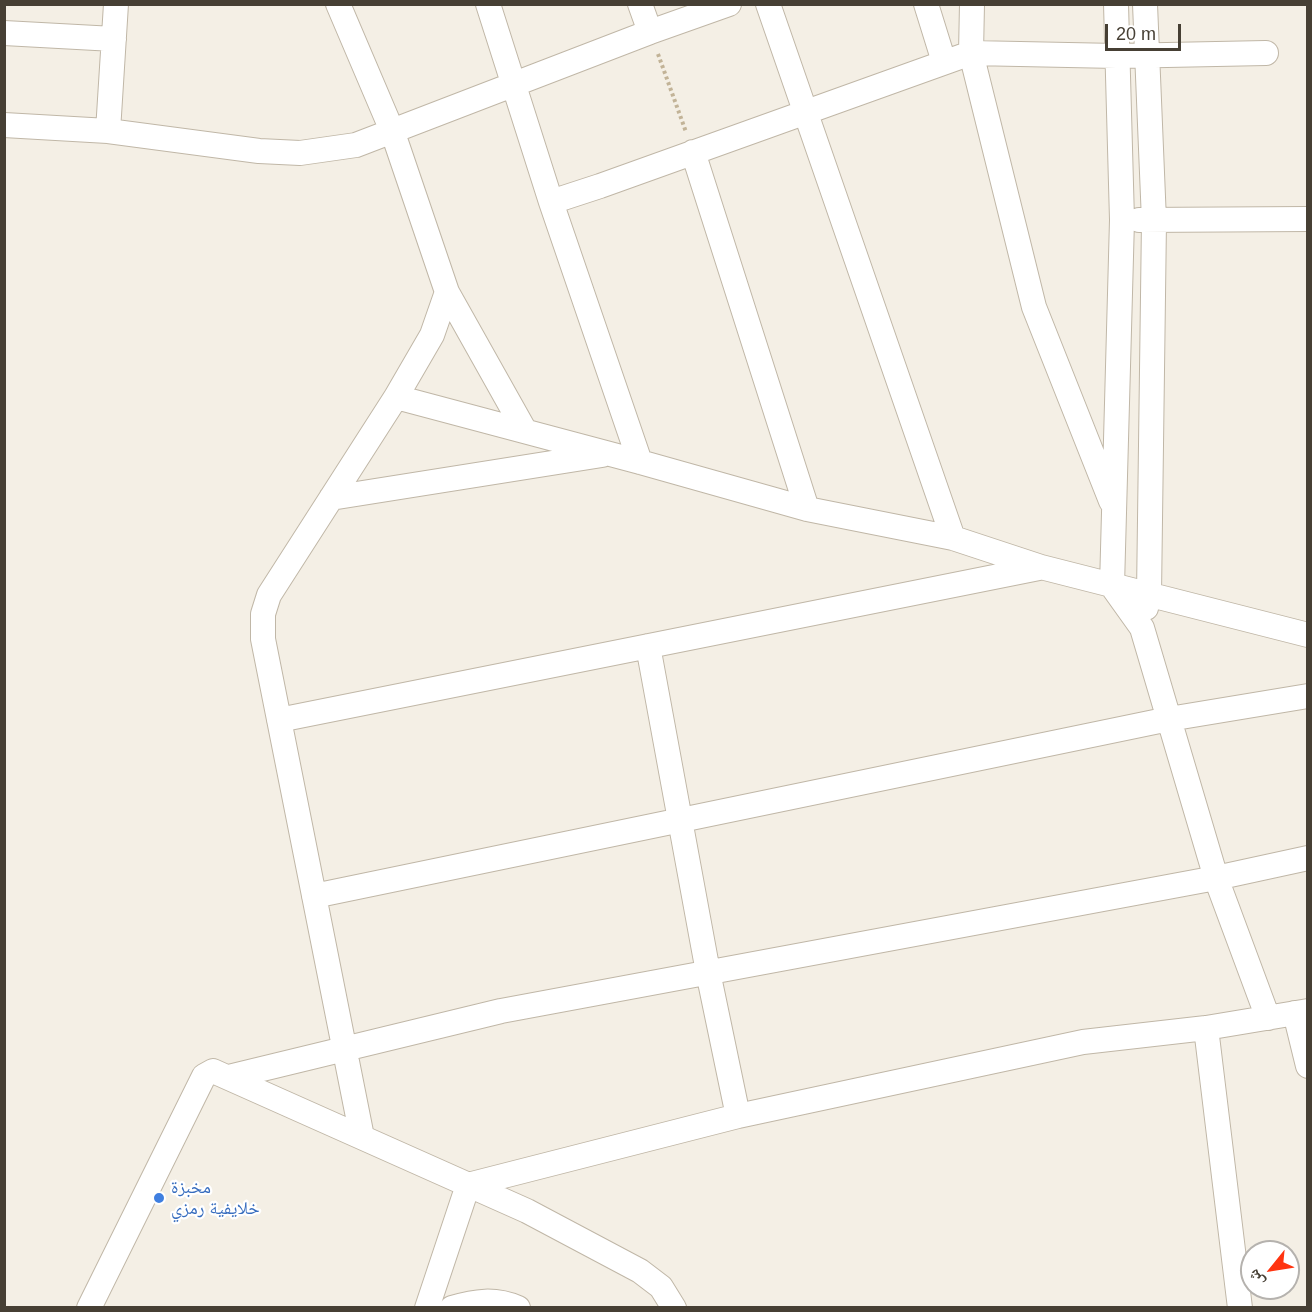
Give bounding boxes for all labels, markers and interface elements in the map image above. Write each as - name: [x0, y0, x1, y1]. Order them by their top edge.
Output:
- scale bar: [1108, 12, 1184, 50]
- text: 20 m: [1116, 24, 1156, 44]
- place label: مخبزة خلايفية رمزي: [171, 1177, 260, 1220]
- marker: مخبزة خلايفية رمزي: [152, 1191, 166, 1205]
- north arrow: [1240, 1240, 1300, 1300]
- text: ش: [1244, 1267, 1267, 1290]

